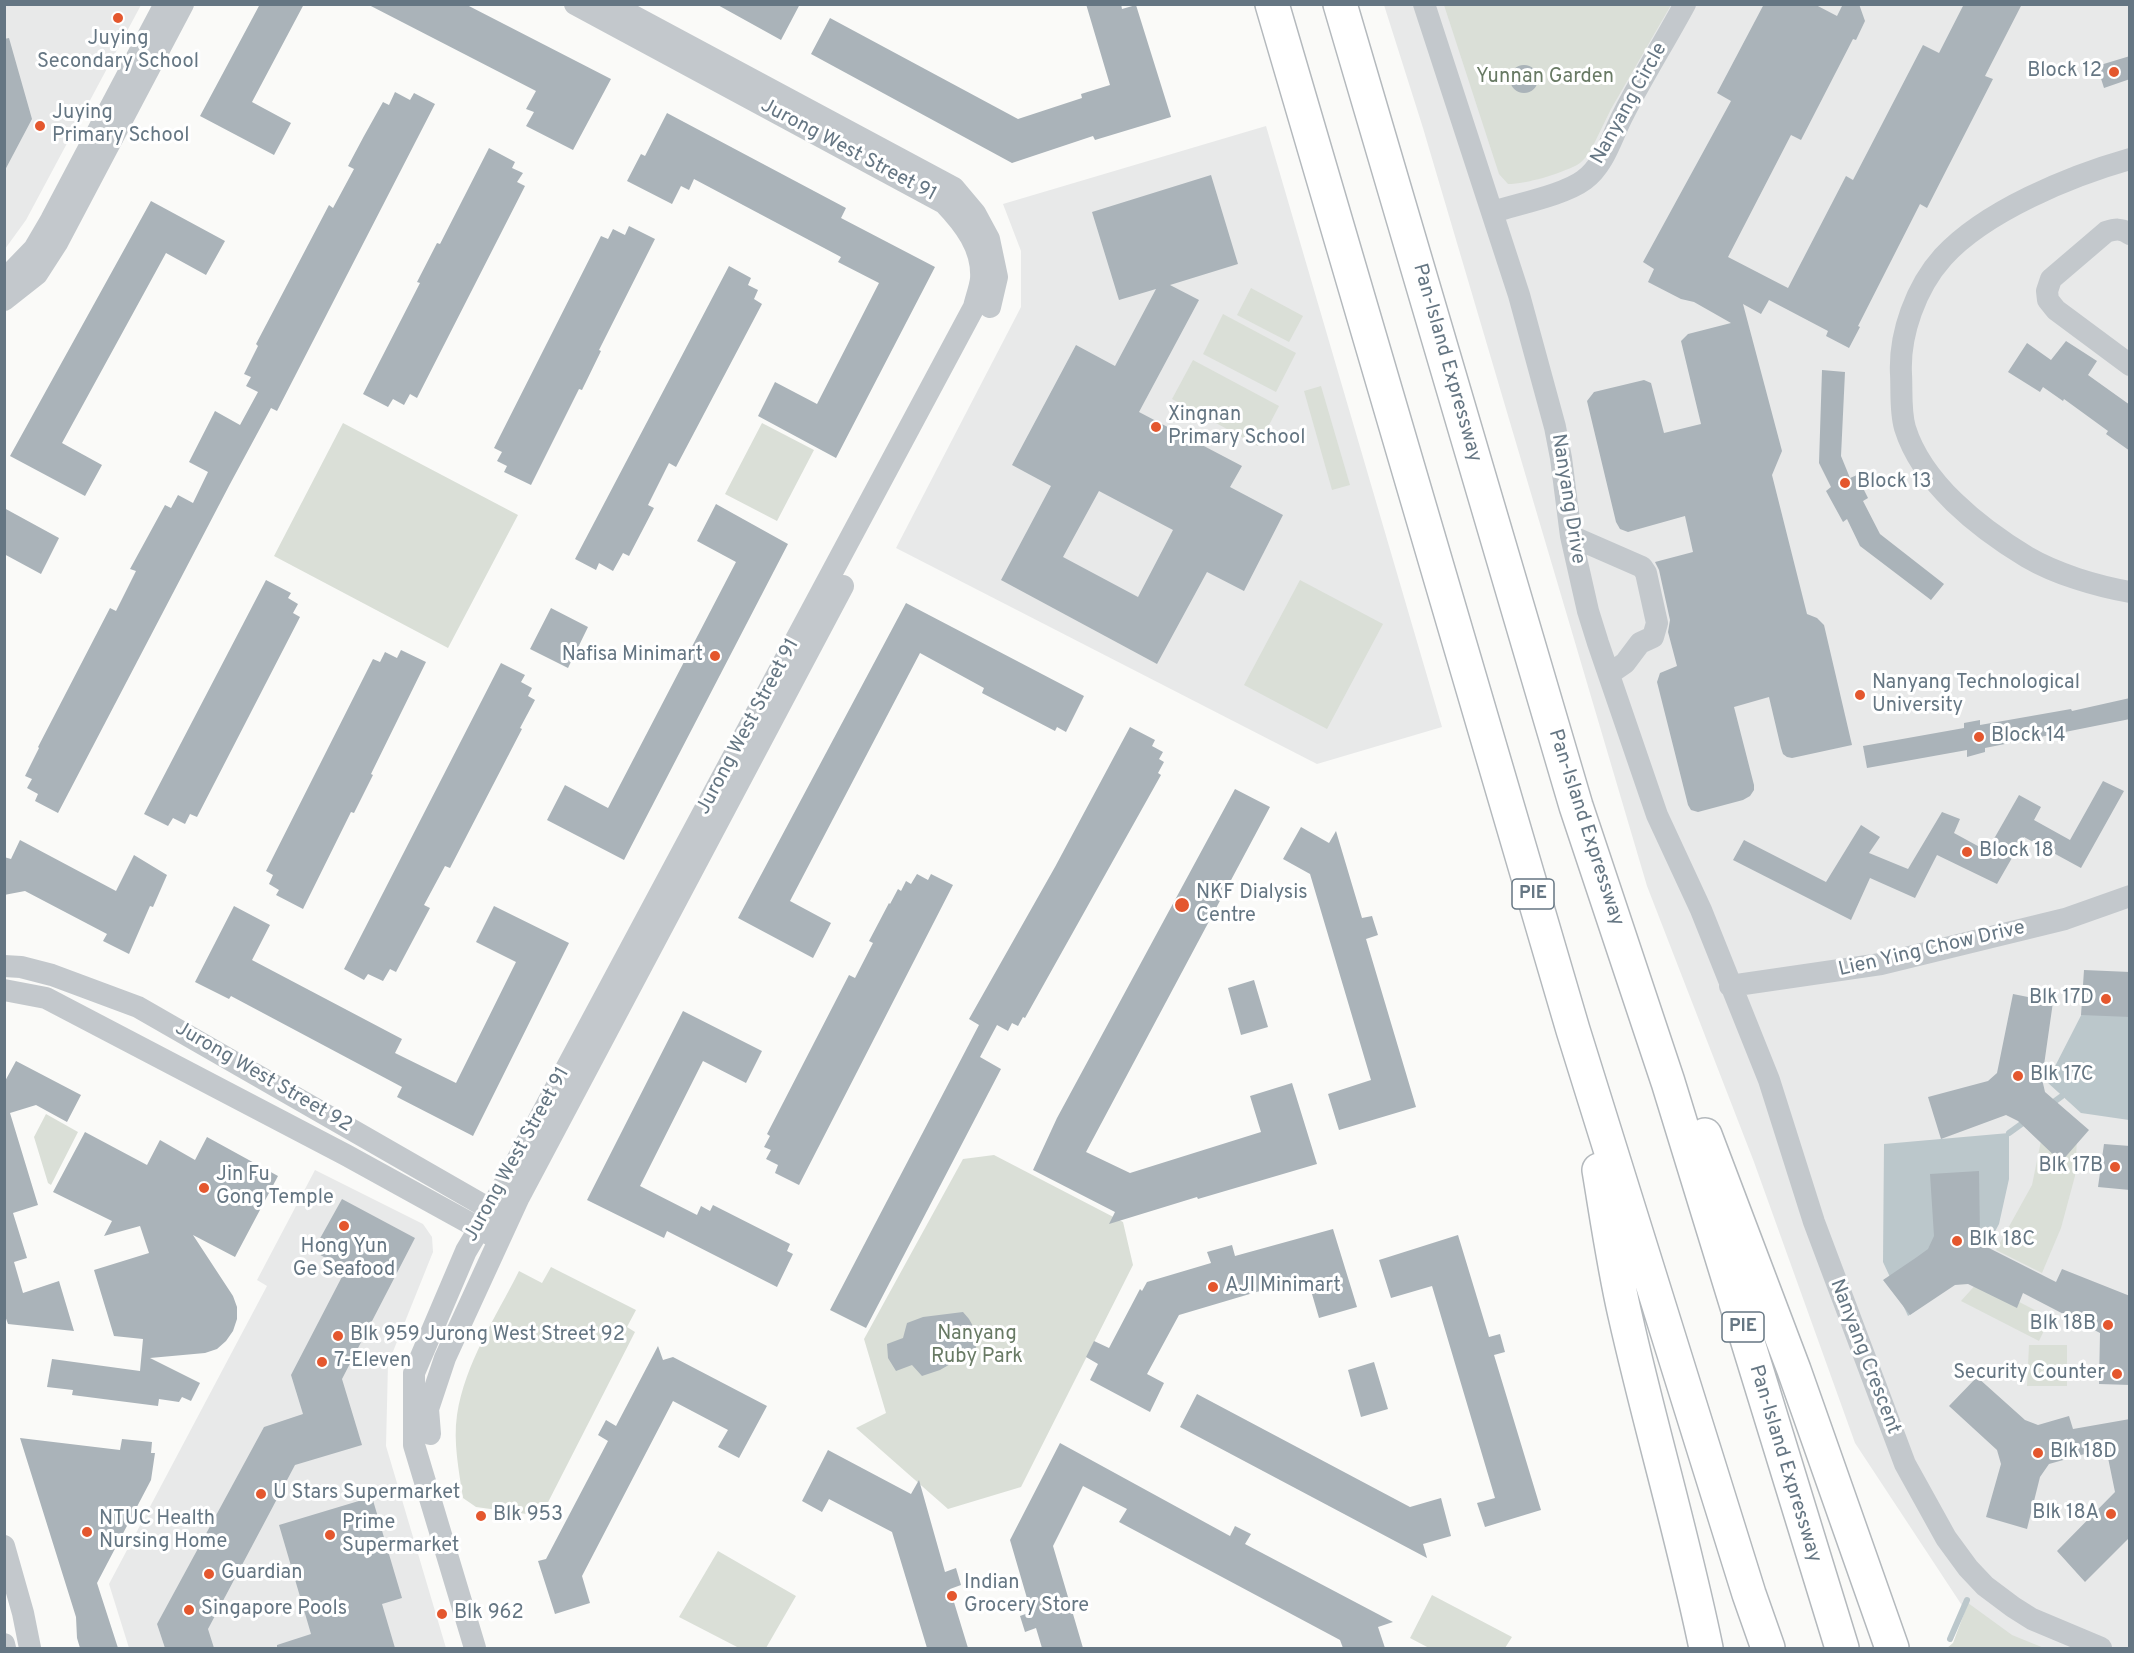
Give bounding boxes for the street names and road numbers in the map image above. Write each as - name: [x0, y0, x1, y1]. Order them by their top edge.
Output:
- street label: Nanyang Circle: [1587, 39, 1673, 169]
- street label: Jurong West Street 91: [756, 94, 940, 208]
- street label: Pan-Island Expressway: [1406, 261, 1486, 465]
- street label: Nanyang Drive: [1545, 432, 1589, 566]
- street label: Jurong West Street 91: [692, 635, 806, 819]
- street label: Pan-Island Expressway: [1542, 727, 1628, 929]
- road number: PIE: [1512, 879, 1554, 909]
- street label: Lien Ying Chow Drive: [1837, 917, 2027, 983]
- street label: Jurong West Street 92: [170, 1017, 356, 1139]
- street label: Jurong West Street 91: [460, 1064, 576, 1246]
- street label: Nanyang Crescent: [1823, 1276, 1905, 1438]
- road number: PIE: [1722, 1312, 1764, 1342]
- street label: Pan-Island Expressway: [1743, 1362, 1825, 1566]

